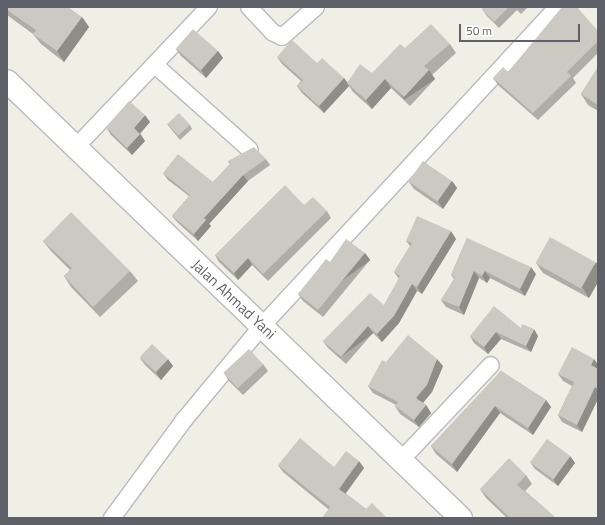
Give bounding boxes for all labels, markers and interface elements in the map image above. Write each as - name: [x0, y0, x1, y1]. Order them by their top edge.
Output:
- scale bar: [461, 16, 582, 42]
- text: 50 m: [466, 21, 492, 40]
- street label: Jalan Ahmad Yani: [188, 255, 280, 343]

